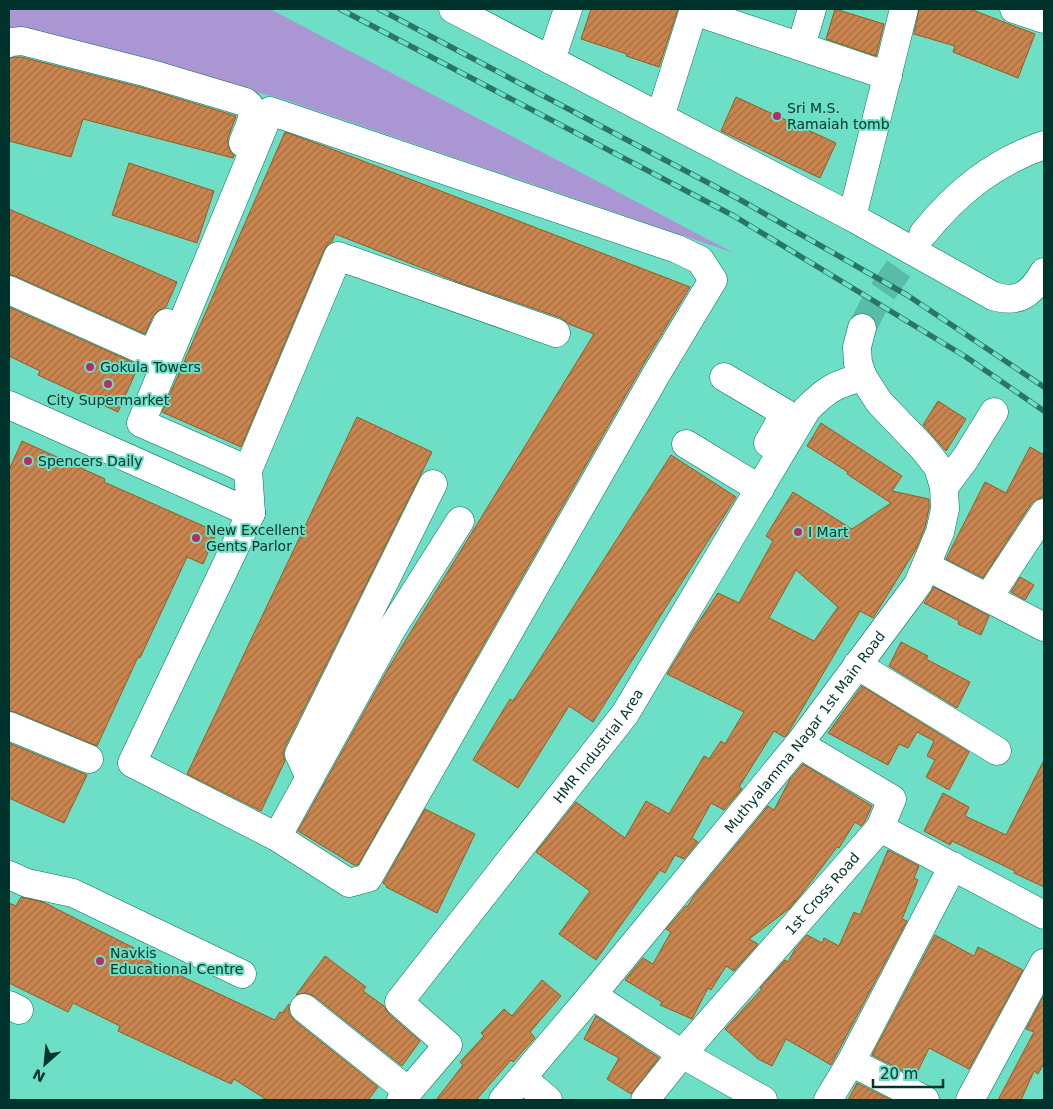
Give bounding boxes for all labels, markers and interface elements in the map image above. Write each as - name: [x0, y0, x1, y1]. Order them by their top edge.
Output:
- place label: Sri M.S. Ramaiah tomb: [787, 100, 890, 132]
- marker: Sri M.S. Ramaiah tomb: [771, 110, 783, 122]
- place label: Gokula Towers: [100, 359, 201, 375]
- marker: Gokula Towers: [84, 361, 96, 373]
- marker: City Supermarket: [102, 378, 114, 390]
- place label: City Supermarket: [47, 392, 170, 408]
- place label: Spencers Daily: [38, 453, 143, 469]
- marker: Spencers Daily: [22, 455, 34, 467]
- place label: New Excellent Gents Parlor: [206, 522, 305, 554]
- place label: I Mart: [808, 524, 849, 540]
- marker: I Mart: [792, 526, 804, 538]
- marker: New Excellent Gents Parlor: [190, 532, 202, 544]
- street label: Muthyalamma Nagar 1st Main Road: [721, 628, 888, 836]
- street label: HMR Industrial Area: [550, 686, 646, 806]
- street label: 1st Cross Road: [782, 849, 863, 938]
- place label: Navkis Educational Centre: [110, 945, 243, 977]
- marker: Navkis Educational Centre: [94, 955, 106, 967]
- north arrow: [20, 1039, 70, 1089]
- scale bar: [873, 1056, 943, 1088]
- text: 20 m: [880, 1065, 918, 1083]
- text: N: [30, 1066, 48, 1085]

